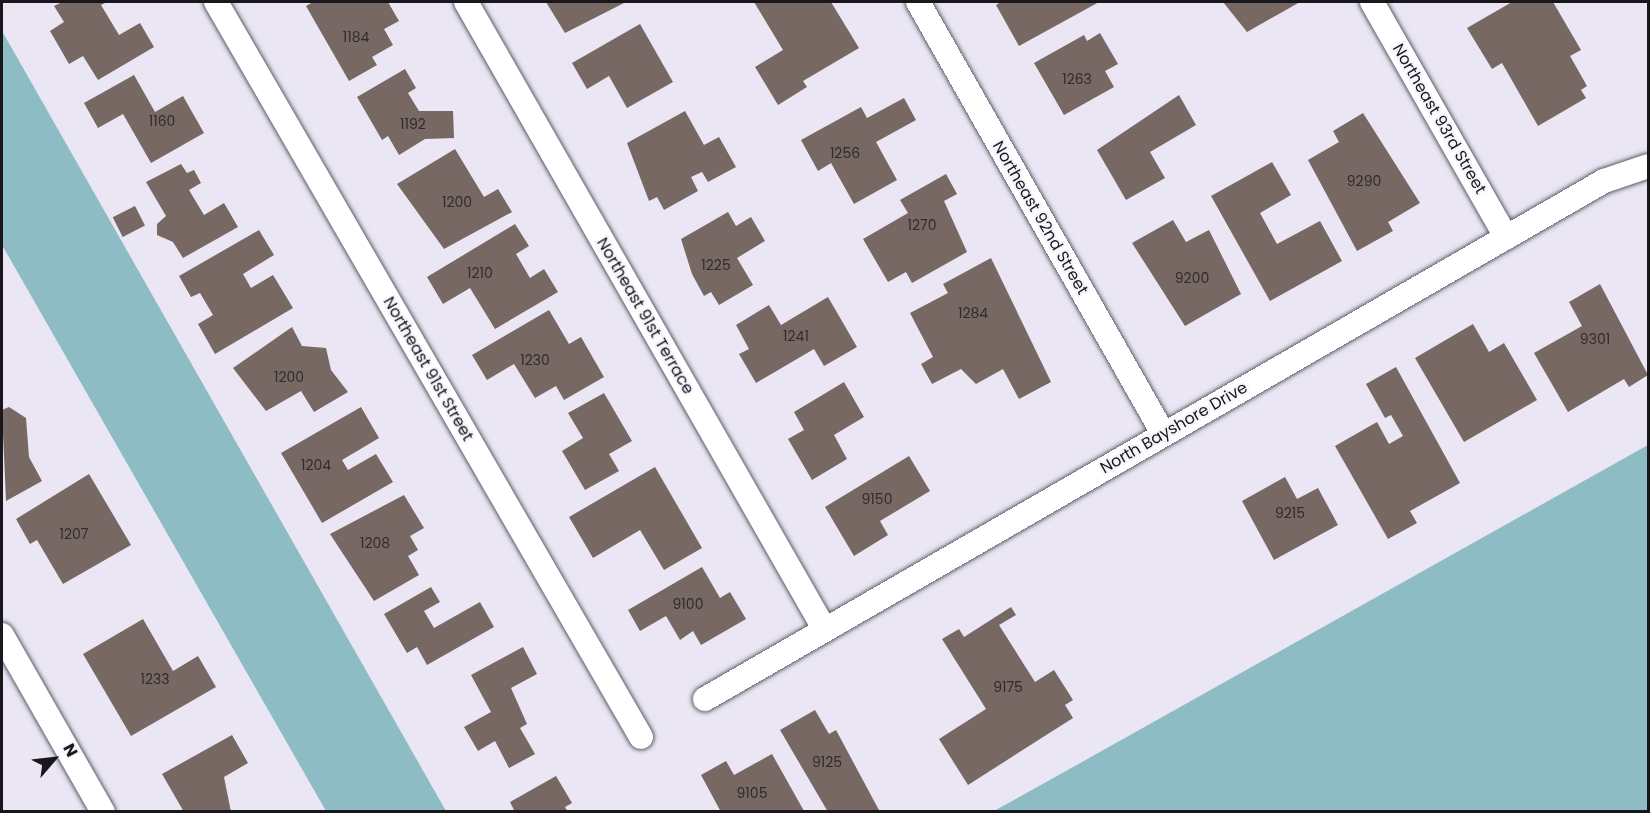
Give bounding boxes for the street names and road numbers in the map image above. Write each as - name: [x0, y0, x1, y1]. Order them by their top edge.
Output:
- street label: Northeast 93rd Street: [1388, 41, 1490, 197]
- street label: Northeast 92nd Street: [988, 138, 1092, 298]
- street label: Northeast 91st Terrace: [592, 234, 698, 398]
- street label: Northeast 91st Street: [379, 294, 477, 444]
- street label: North Bayshore Drive: [1097, 378, 1251, 478]

